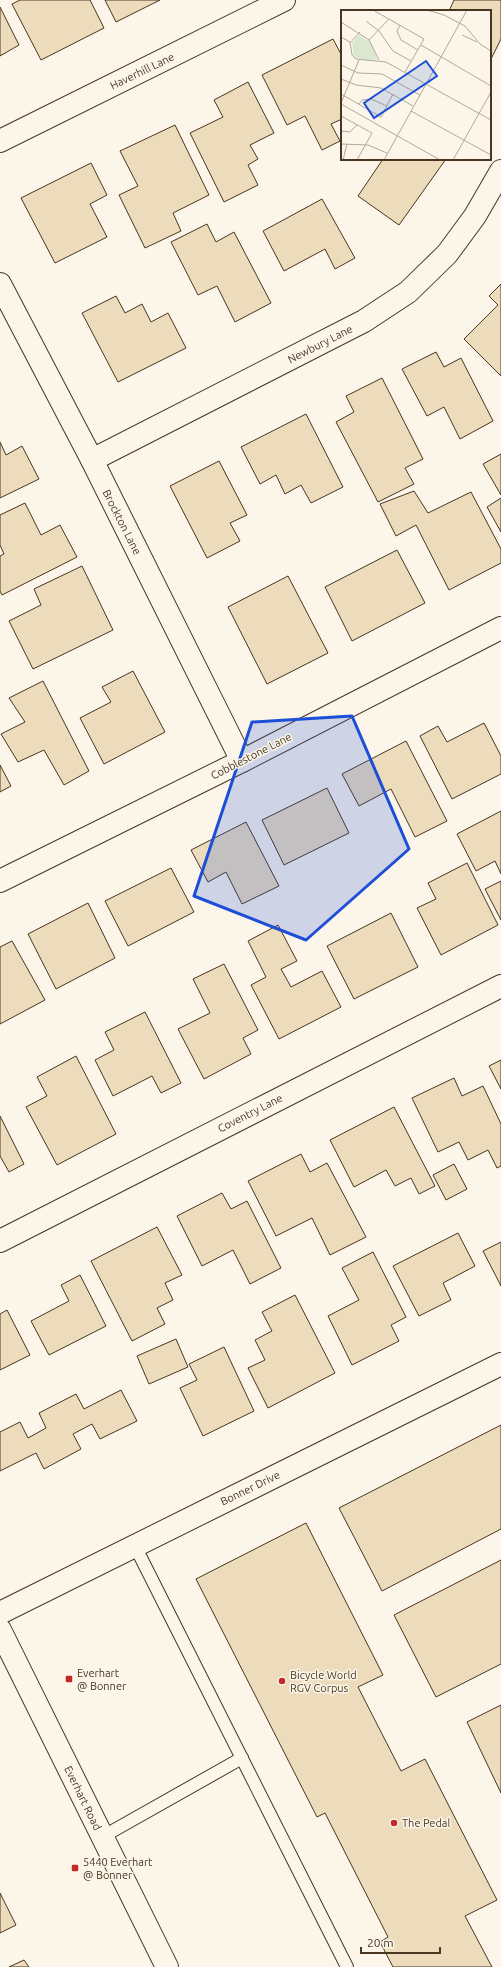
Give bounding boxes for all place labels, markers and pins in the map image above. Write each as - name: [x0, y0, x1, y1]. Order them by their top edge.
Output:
- place label: Everhart @ Bonner: [77, 1667, 127, 1692]
- place label: Bicycle World RGV Corpus: [290, 1669, 357, 1694]
- marker: Everhart @ Bonner: [64, 1674, 74, 1684]
- marker: Bicycle World RGV Corpus: [277, 1676, 287, 1686]
- place label: The Pedal: [402, 1817, 451, 1829]
- marker: The Pedal: [389, 1818, 399, 1828]
- place label: 5440 Everhart @ Bonner: [83, 1856, 153, 1881]
- marker: 5440 Everhart @ Bonner: [70, 1863, 80, 1873]

